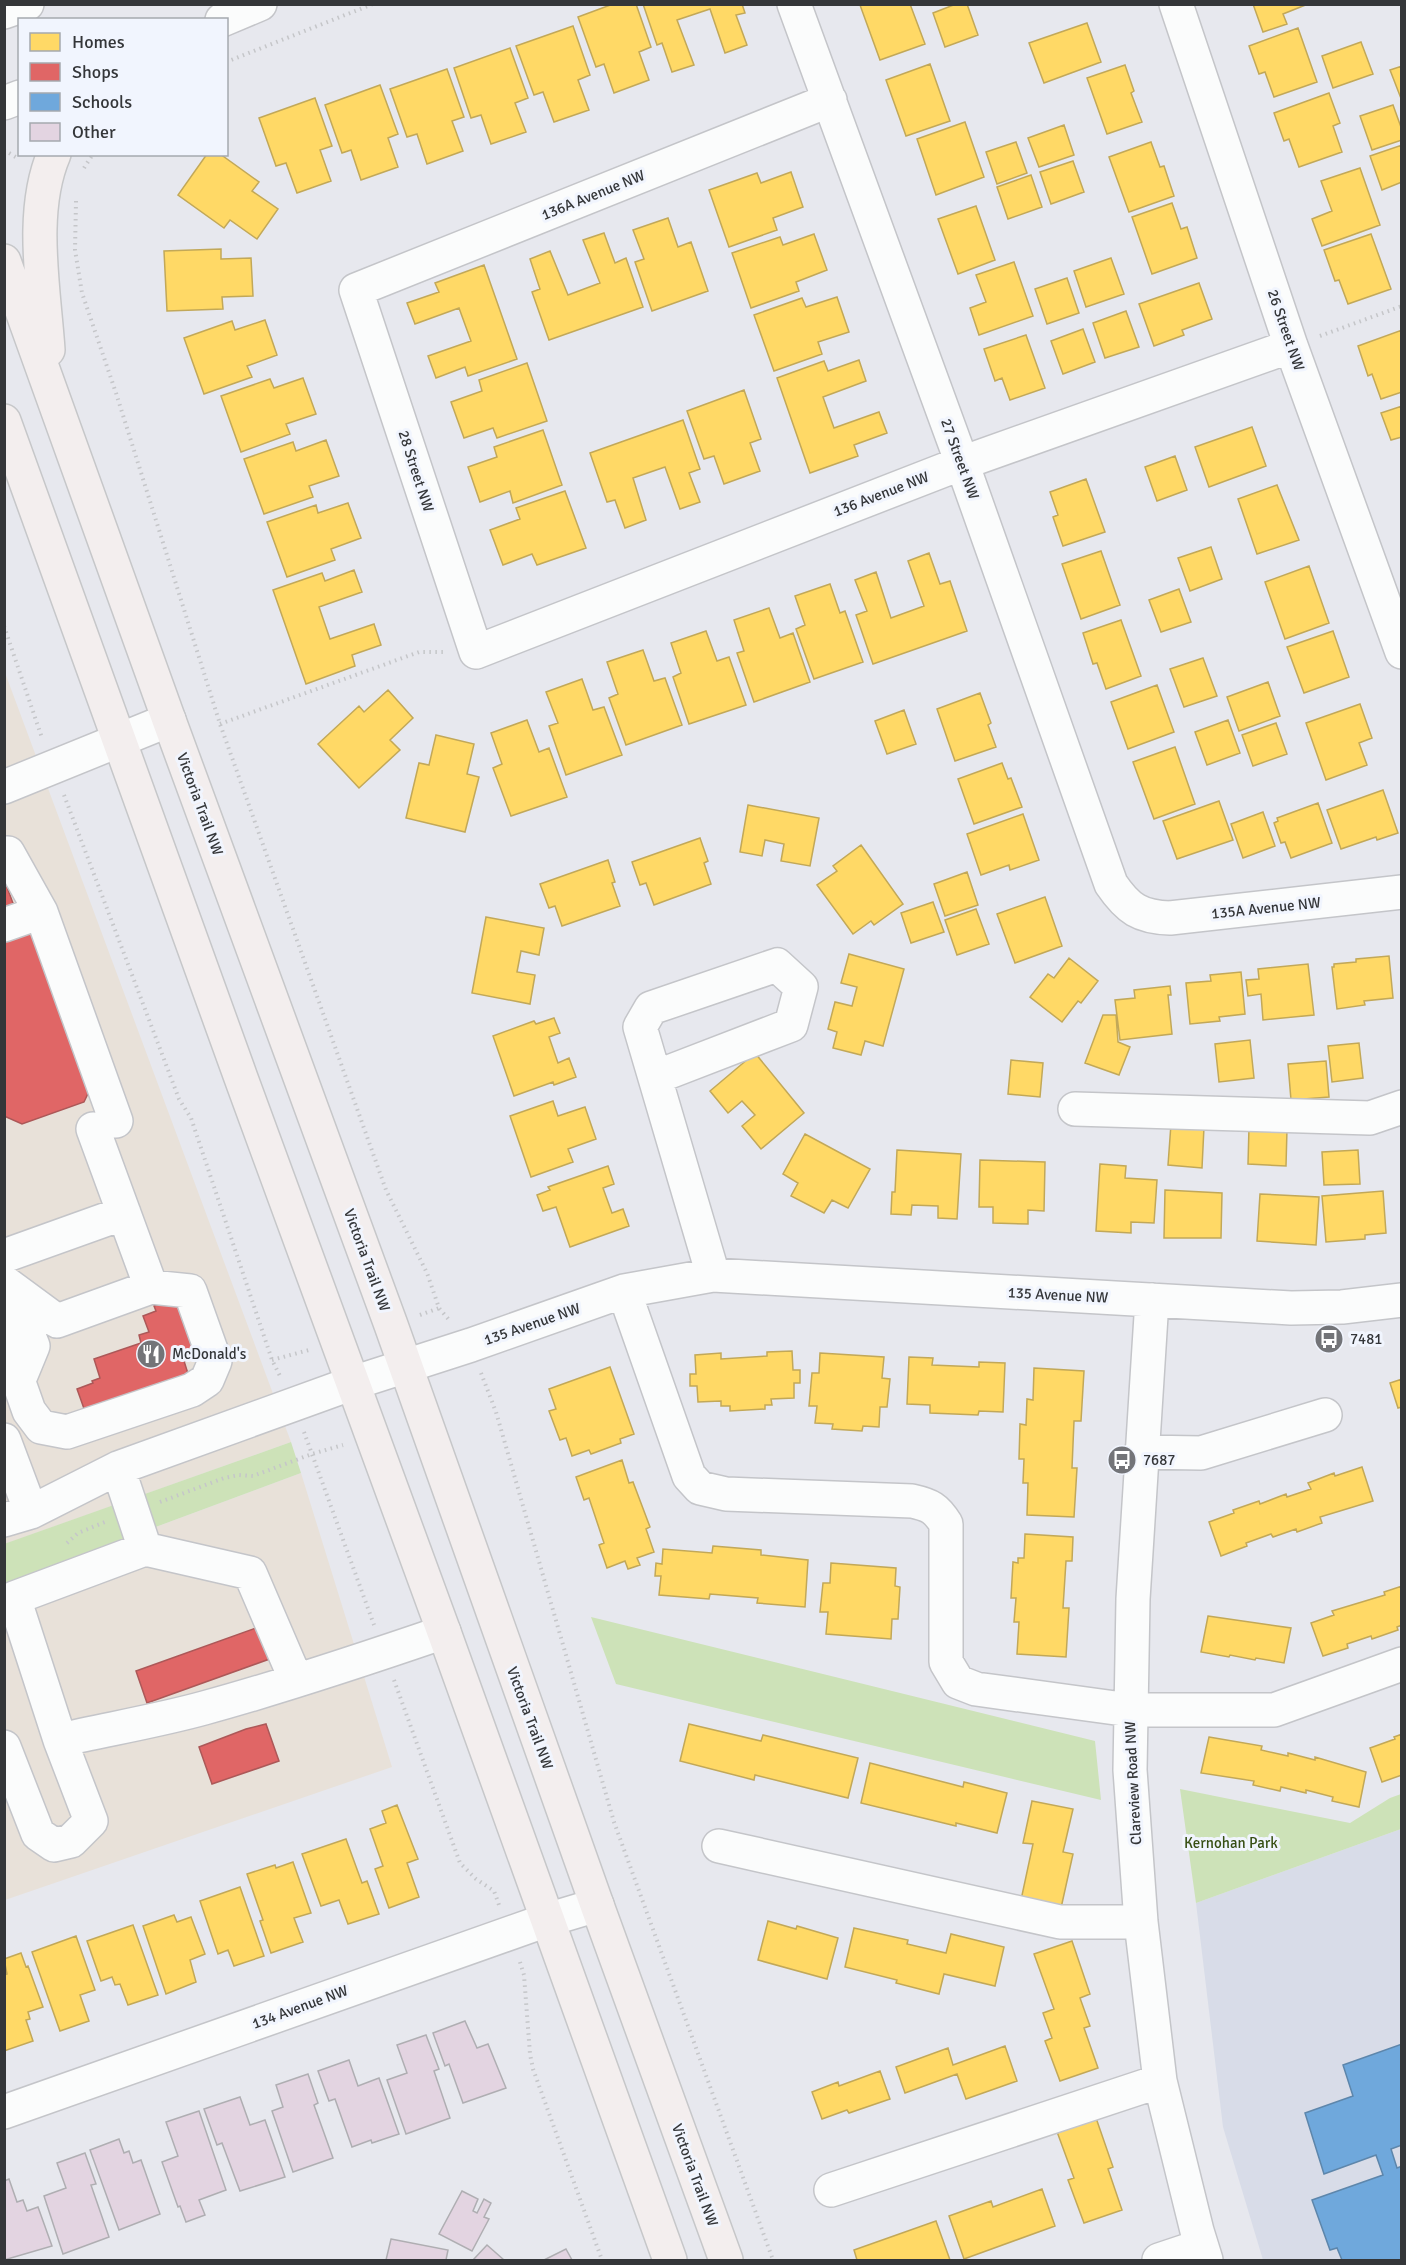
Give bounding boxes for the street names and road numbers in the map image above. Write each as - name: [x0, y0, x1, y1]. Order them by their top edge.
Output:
- street label: 136A Avenue NW: [539, 166, 648, 224]
- street label: 26 Street NW: [1264, 287, 1308, 373]
- street label: 27 Street NW: [937, 416, 983, 502]
- street label: 28 Street NW: [394, 428, 438, 514]
- street label: 136 Avenue NW: [831, 467, 931, 520]
- street label: Victoria Trail NW: [173, 750, 227, 858]
- street label: 135A Avenue NW: [1210, 893, 1322, 923]
- street label: Victoria Trail NW: [340, 1206, 394, 1314]
- street label: 135 Avenue NW: [1007, 1283, 1109, 1307]
- street label: 135 Avenue NW: [481, 1299, 583, 1349]
- street label: Victoria Trail NW: [503, 1664, 557, 1772]
- street label: Clareview Road NW: [1121, 1720, 1145, 1845]
- street label: 134 Avenue NW: [250, 1981, 351, 2033]
- street label: Victoria Trail NW: [668, 2121, 722, 2229]

